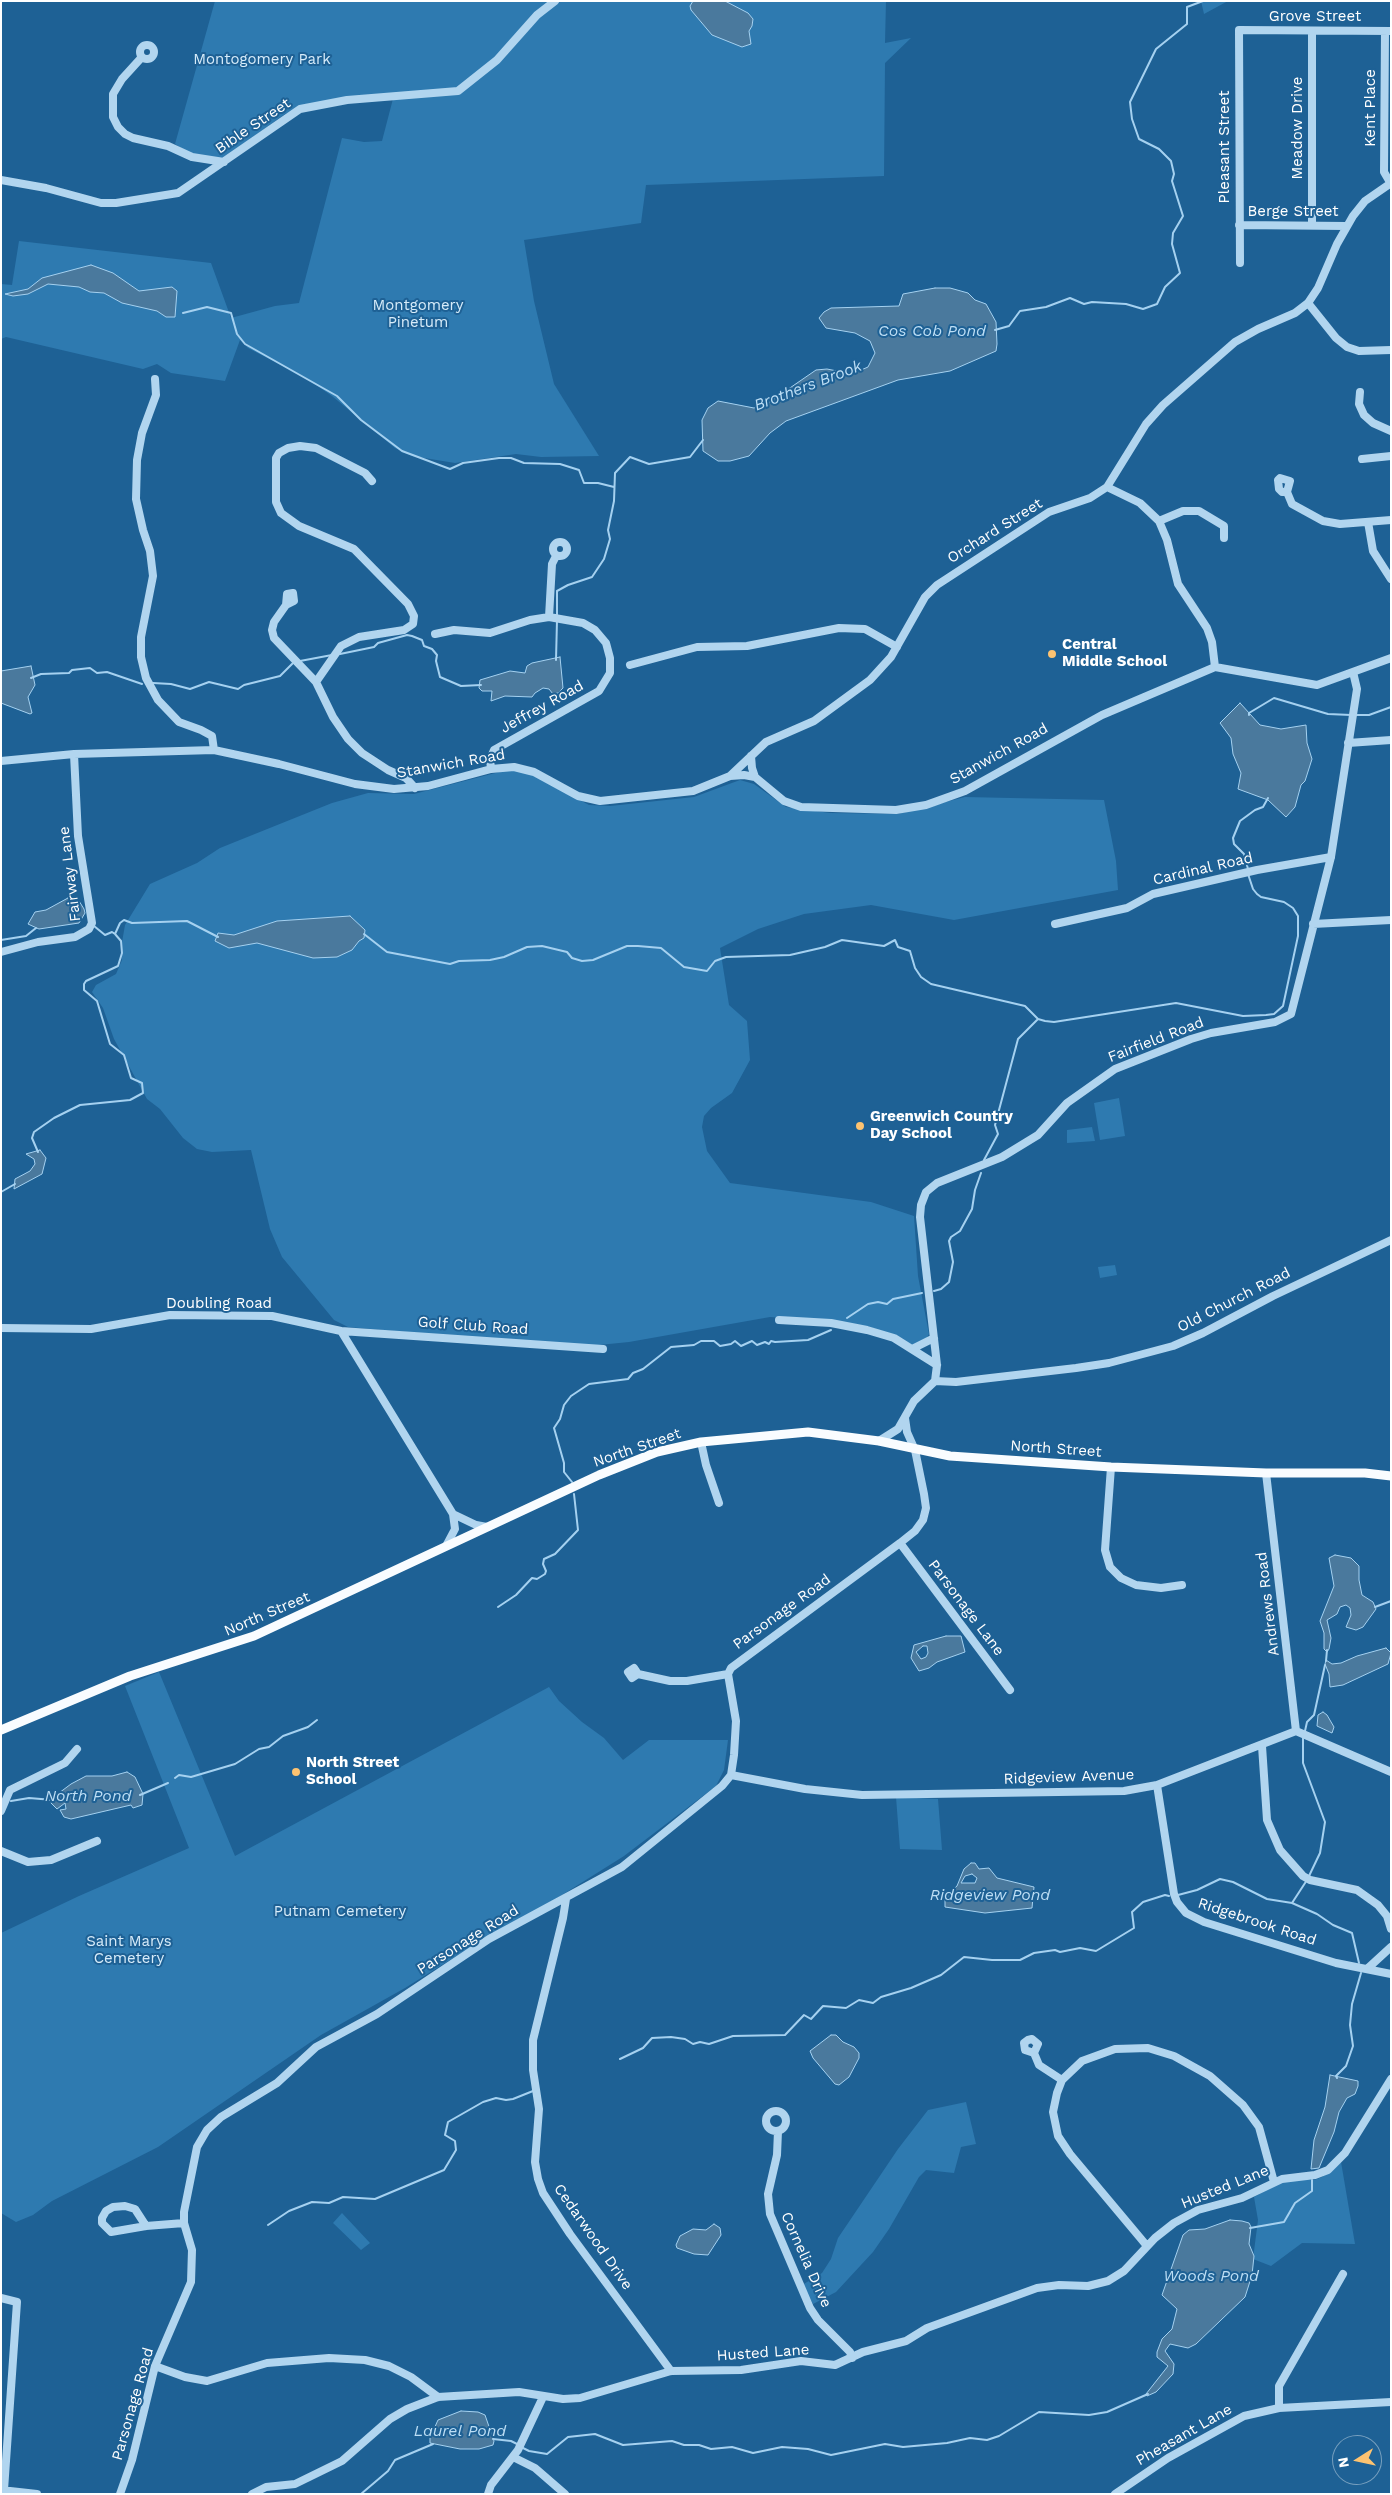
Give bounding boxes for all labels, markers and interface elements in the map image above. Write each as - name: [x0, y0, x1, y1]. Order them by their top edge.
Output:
- street label: Grove Street: [1269, 8, 1361, 26]
- park label: Montogomery Park: [193, 51, 331, 69]
- street label: Kent Place: [1362, 69, 1380, 147]
- street label: Meadow Drive: [1289, 77, 1307, 179]
- street label: Pleasant Street: [1216, 90, 1234, 204]
- street label: Bible Street: [212, 94, 294, 158]
- street label: Berge Street: [1247, 203, 1339, 221]
- park label: Montgomery Pinetum: [373, 297, 463, 332]
- water label: Cos Cob Pond: [878, 321, 986, 341]
- water label: Brothers Brook: [751, 357, 865, 415]
- street label: Orchard Street: [944, 495, 1046, 567]
- place label: Central Middle School: [1062, 636, 1167, 671]
- marker: Central Middle School: [1046, 648, 1058, 660]
- street label: Jeffrey Road: [497, 677, 587, 737]
- street label: Stanwich Road: [947, 720, 1051, 788]
- street label: Stanwich Road: [396, 746, 506, 782]
- street label: Fairway Lane: [55, 825, 85, 923]
- street label: Cardinal Road: [1151, 849, 1255, 889]
- street label: Fairfield Road: [1106, 1013, 1206, 1067]
- place label: Greenwich Country Day School: [870, 1108, 1013, 1143]
- marker: Greenwich Country Day School: [854, 1120, 866, 1132]
- street label: Old Church Road: [1174, 1264, 1294, 1336]
- street label: Doubling Road: [166, 1295, 272, 1313]
- street label: Golf Club Road: [417, 1313, 529, 1339]
- street label: North Street: [591, 1425, 683, 1471]
- street label: North Street: [1010, 1437, 1102, 1461]
- street label: Andrews Road: [1253, 1551, 1283, 1657]
- street label: Parsonage Lane: [924, 1557, 1008, 1659]
- street label: Parsonage Road: [730, 1570, 834, 1654]
- street label: North Street: [221, 1588, 313, 1640]
- place label: North Street School: [306, 1754, 399, 1789]
- marker: North Street School: [290, 1766, 302, 1778]
- street label: Ridgeview Avenue: [1003, 1766, 1135, 1788]
- water label: North Pond: [45, 1786, 131, 1806]
- water label: Ridgeview Pond: [930, 1885, 1050, 1905]
- street label: Ridgebrook Road: [1196, 1894, 1318, 1950]
- street label: Parsonage Road: [414, 1902, 522, 1978]
- park label: Putnam Cemetery: [274, 1903, 406, 1921]
- park label: Saint Marys Cemetery: [86, 1933, 172, 1968]
- street label: Husted Lane: [1179, 2161, 1271, 2213]
- street label: Cedarwood Drive: [550, 2181, 636, 2293]
- street label: Cornelia Drive: [777, 2209, 835, 2311]
- water label: Woods Pond: [1163, 2266, 1259, 2286]
- street label: Husted Lane: [716, 2341, 810, 2365]
- street label: Parsonage Road: [108, 2346, 158, 2462]
- street label: Pheasant Lane: [1133, 2400, 1235, 2470]
- water label: Laurel Pond: [414, 2421, 506, 2441]
- north arrow: [1332, 2435, 1382, 2485]
- text: N: [1334, 2456, 1352, 2469]

